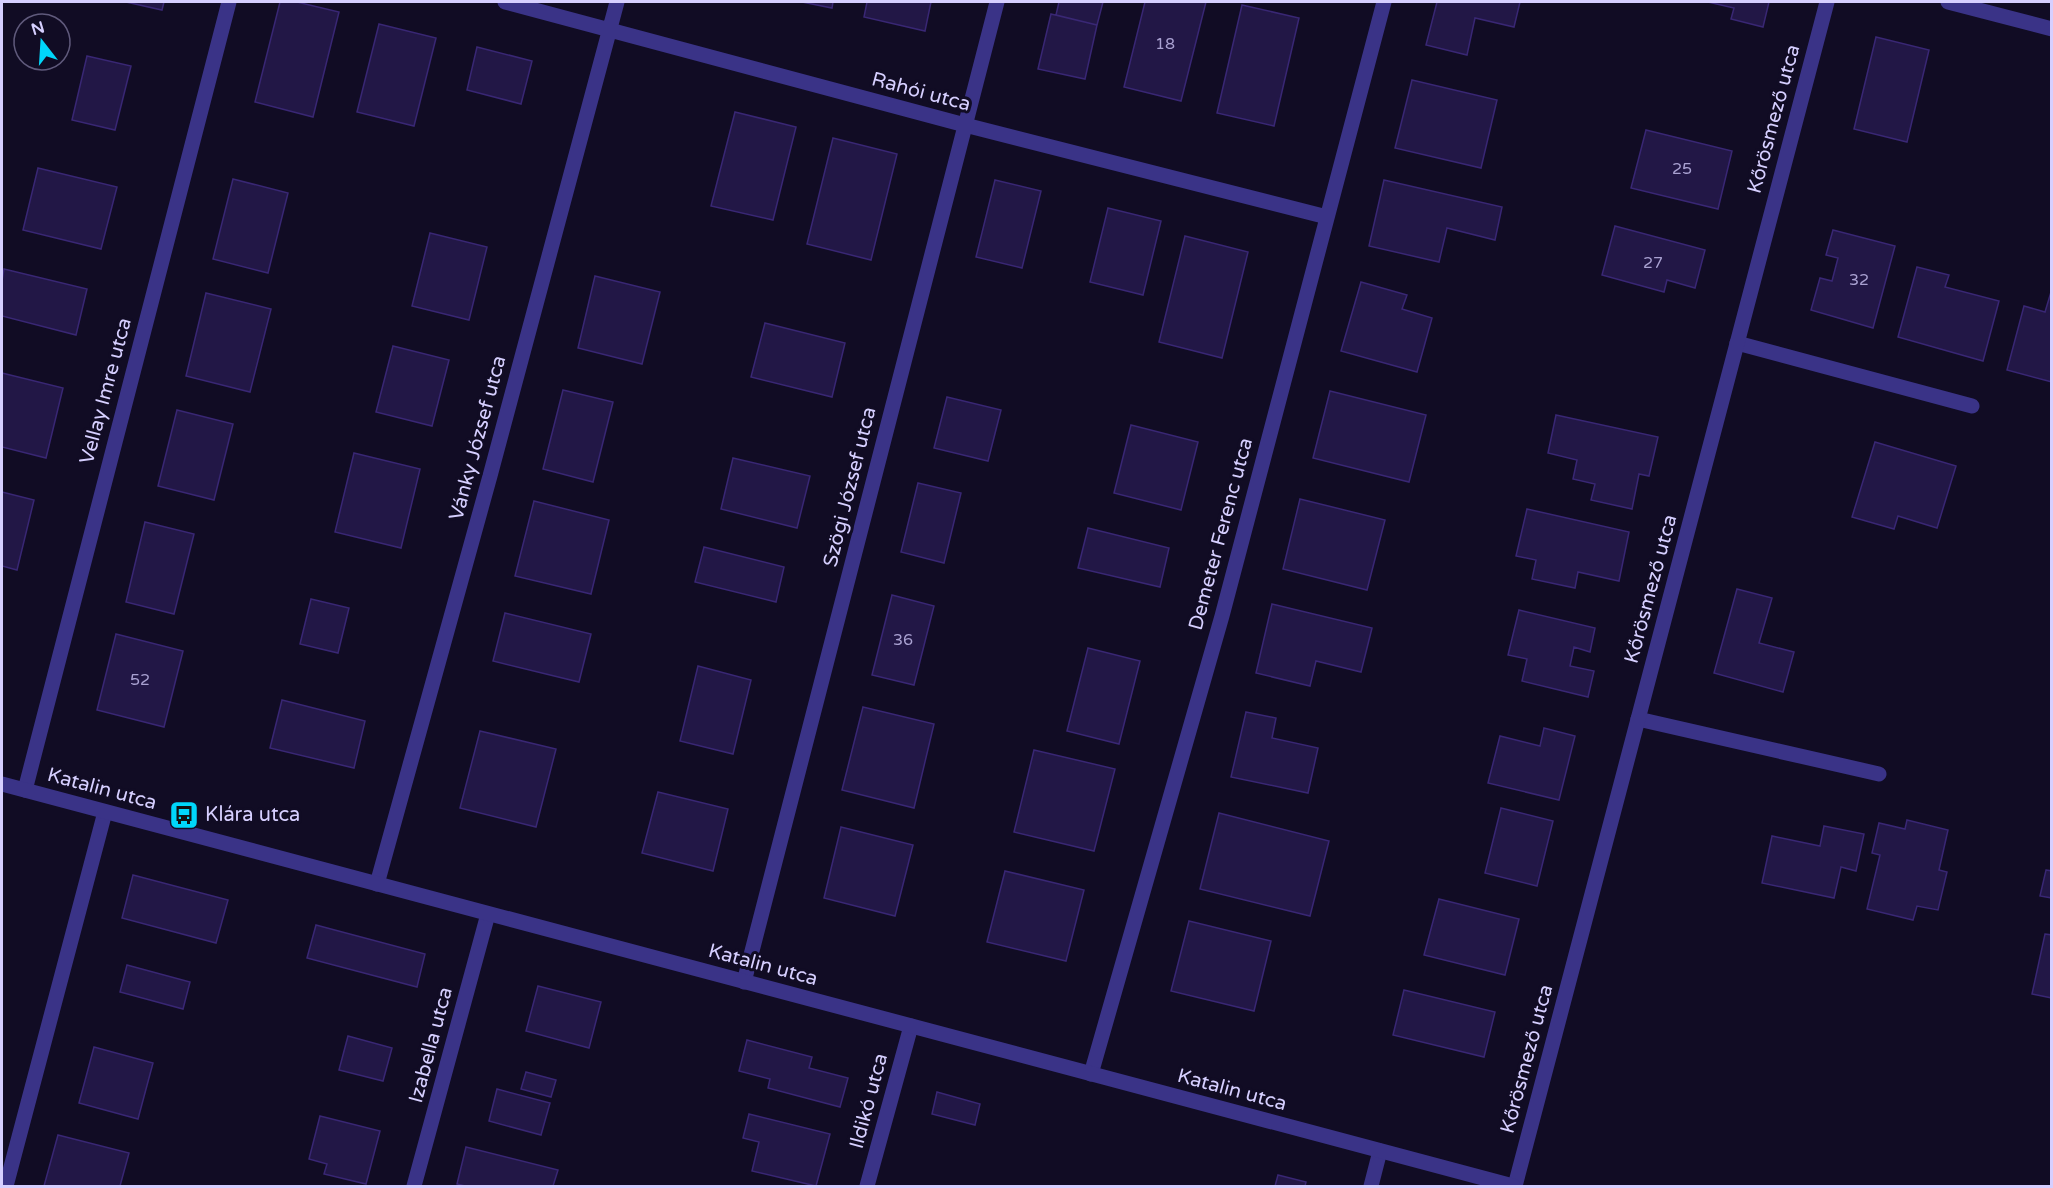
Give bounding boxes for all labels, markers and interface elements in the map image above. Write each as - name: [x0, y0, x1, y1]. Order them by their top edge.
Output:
- north arrow: [12, 12, 72, 72]
- text: N: [29, 17, 47, 40]
- house number: 18: [1155, 34, 1175, 54]
- street label: Kőrösmező utca: [1743, 42, 1805, 196]
- street label: Rahói utca: [869, 67, 973, 117]
- house number: 25: [1672, 159, 1692, 179]
- house number: 27: [1643, 253, 1663, 273]
- house number: 32: [1849, 270, 1869, 290]
- street label: Vellay Imre utca: [75, 315, 137, 467]
- street label: Vánky József utca: [444, 353, 512, 523]
- street label: Szögi József utca: [819, 405, 881, 569]
- street label: Demeter Ferenc utca: [1184, 435, 1258, 633]
- street label: Kőrösmező utca: [1620, 512, 1682, 666]
- house number: 36: [893, 630, 913, 650]
- house number: 52: [130, 670, 150, 690]
- street label: Katalin utca: [45, 763, 159, 815]
- bus stop icon: Klára utca: [168, 799, 200, 831]
- place label: Klára utca: [205, 803, 300, 827]
- street label: Katalin utca: [706, 939, 820, 991]
- street label: Kőrösmező utca: [1496, 982, 1558, 1136]
- street label: Izabella utca: [404, 985, 458, 1105]
- street label: Ildikó utca: [845, 1051, 893, 1151]
- street label: Katalin utca: [1175, 1064, 1289, 1116]

